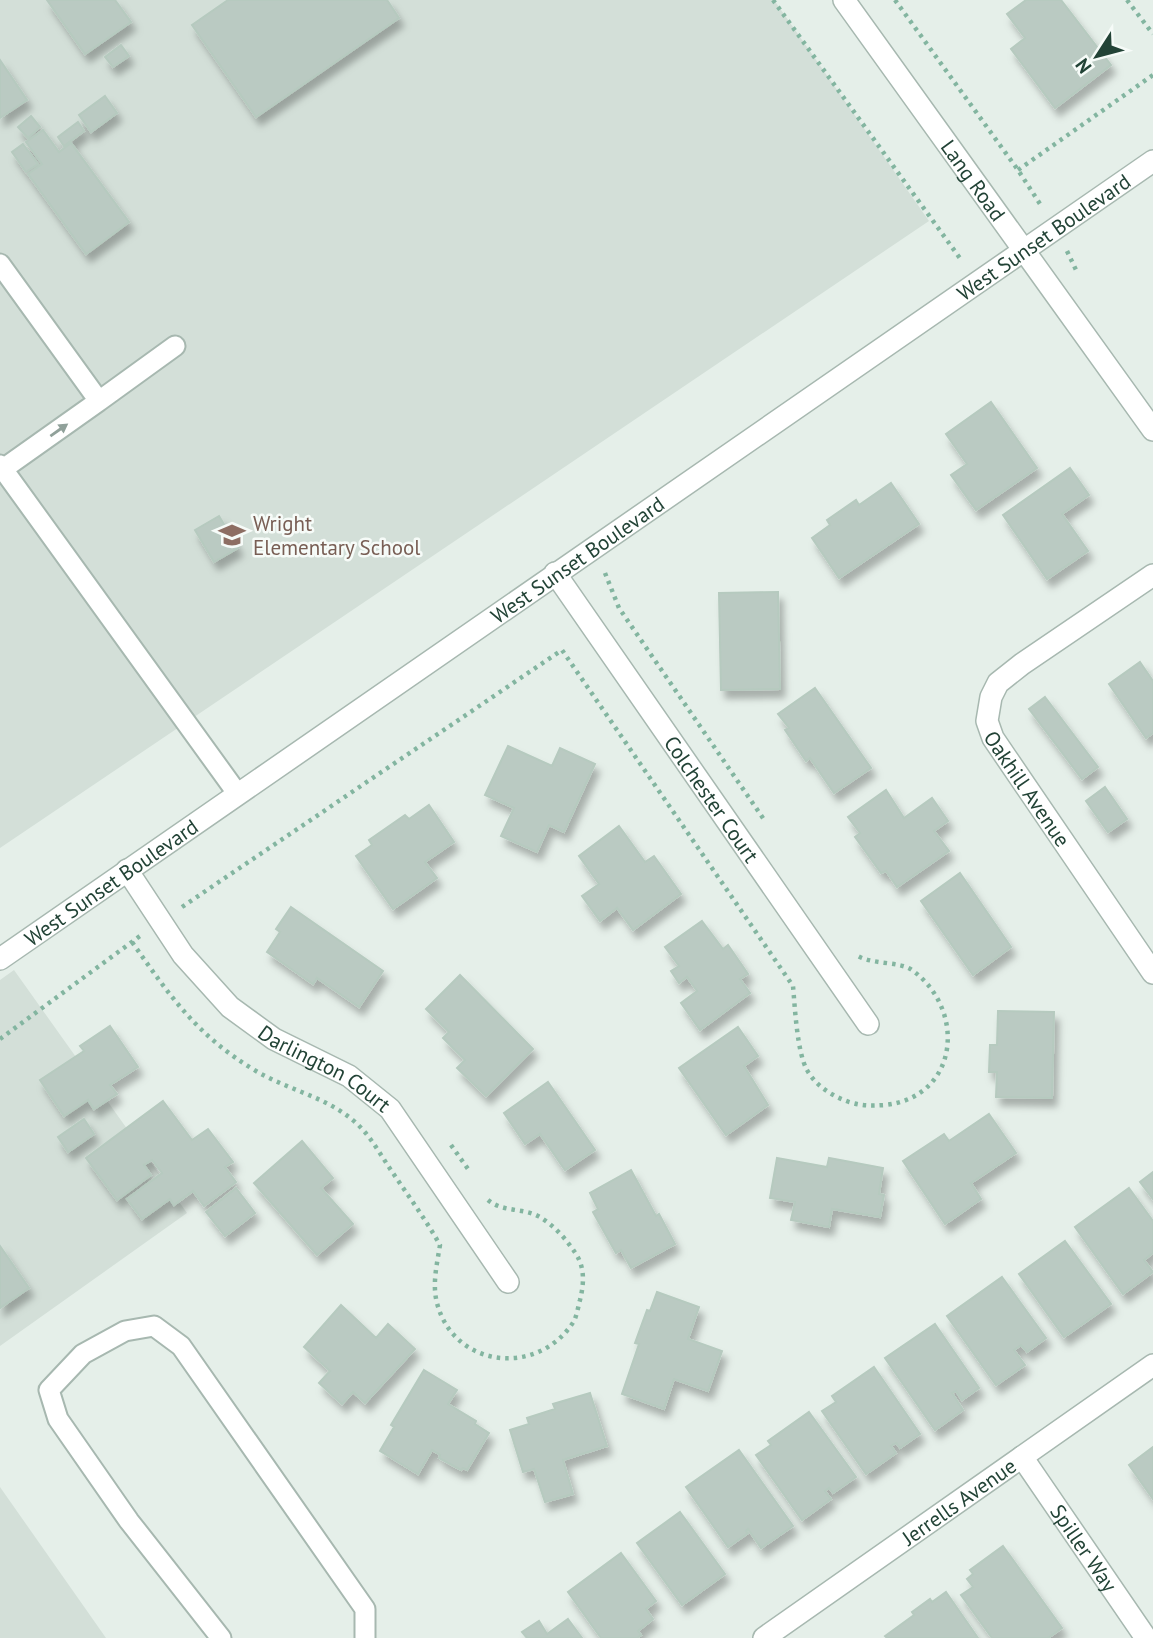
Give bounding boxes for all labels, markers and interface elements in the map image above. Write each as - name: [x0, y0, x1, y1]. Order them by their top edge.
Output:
- north arrow: [1062, 21, 1132, 91]
- text: N: [1070, 54, 1097, 78]
- street label: Lang Road: [935, 134, 1012, 226]
- street label: West Sunset Boulevard: [951, 167, 1136, 306]
- one-way arrow: [50, 423, 68, 437]
- street label: West Sunset Boulevard: [485, 490, 669, 629]
- place label: Wright Elementary School: [253, 510, 420, 561]
- school or university icon: Wright Elementary School: [217, 520, 247, 550]
- street label: Oakhill Avenue: [978, 725, 1076, 852]
- street label: Colchester Court: [658, 730, 765, 868]
- street label: West Sunset Boulevard: [19, 813, 203, 952]
- street label: Darlington Court: [253, 1019, 396, 1118]
- street label: Jerrells Avenue: [896, 1452, 1021, 1551]
- street label: Spiller Way: [1045, 1499, 1124, 1597]

